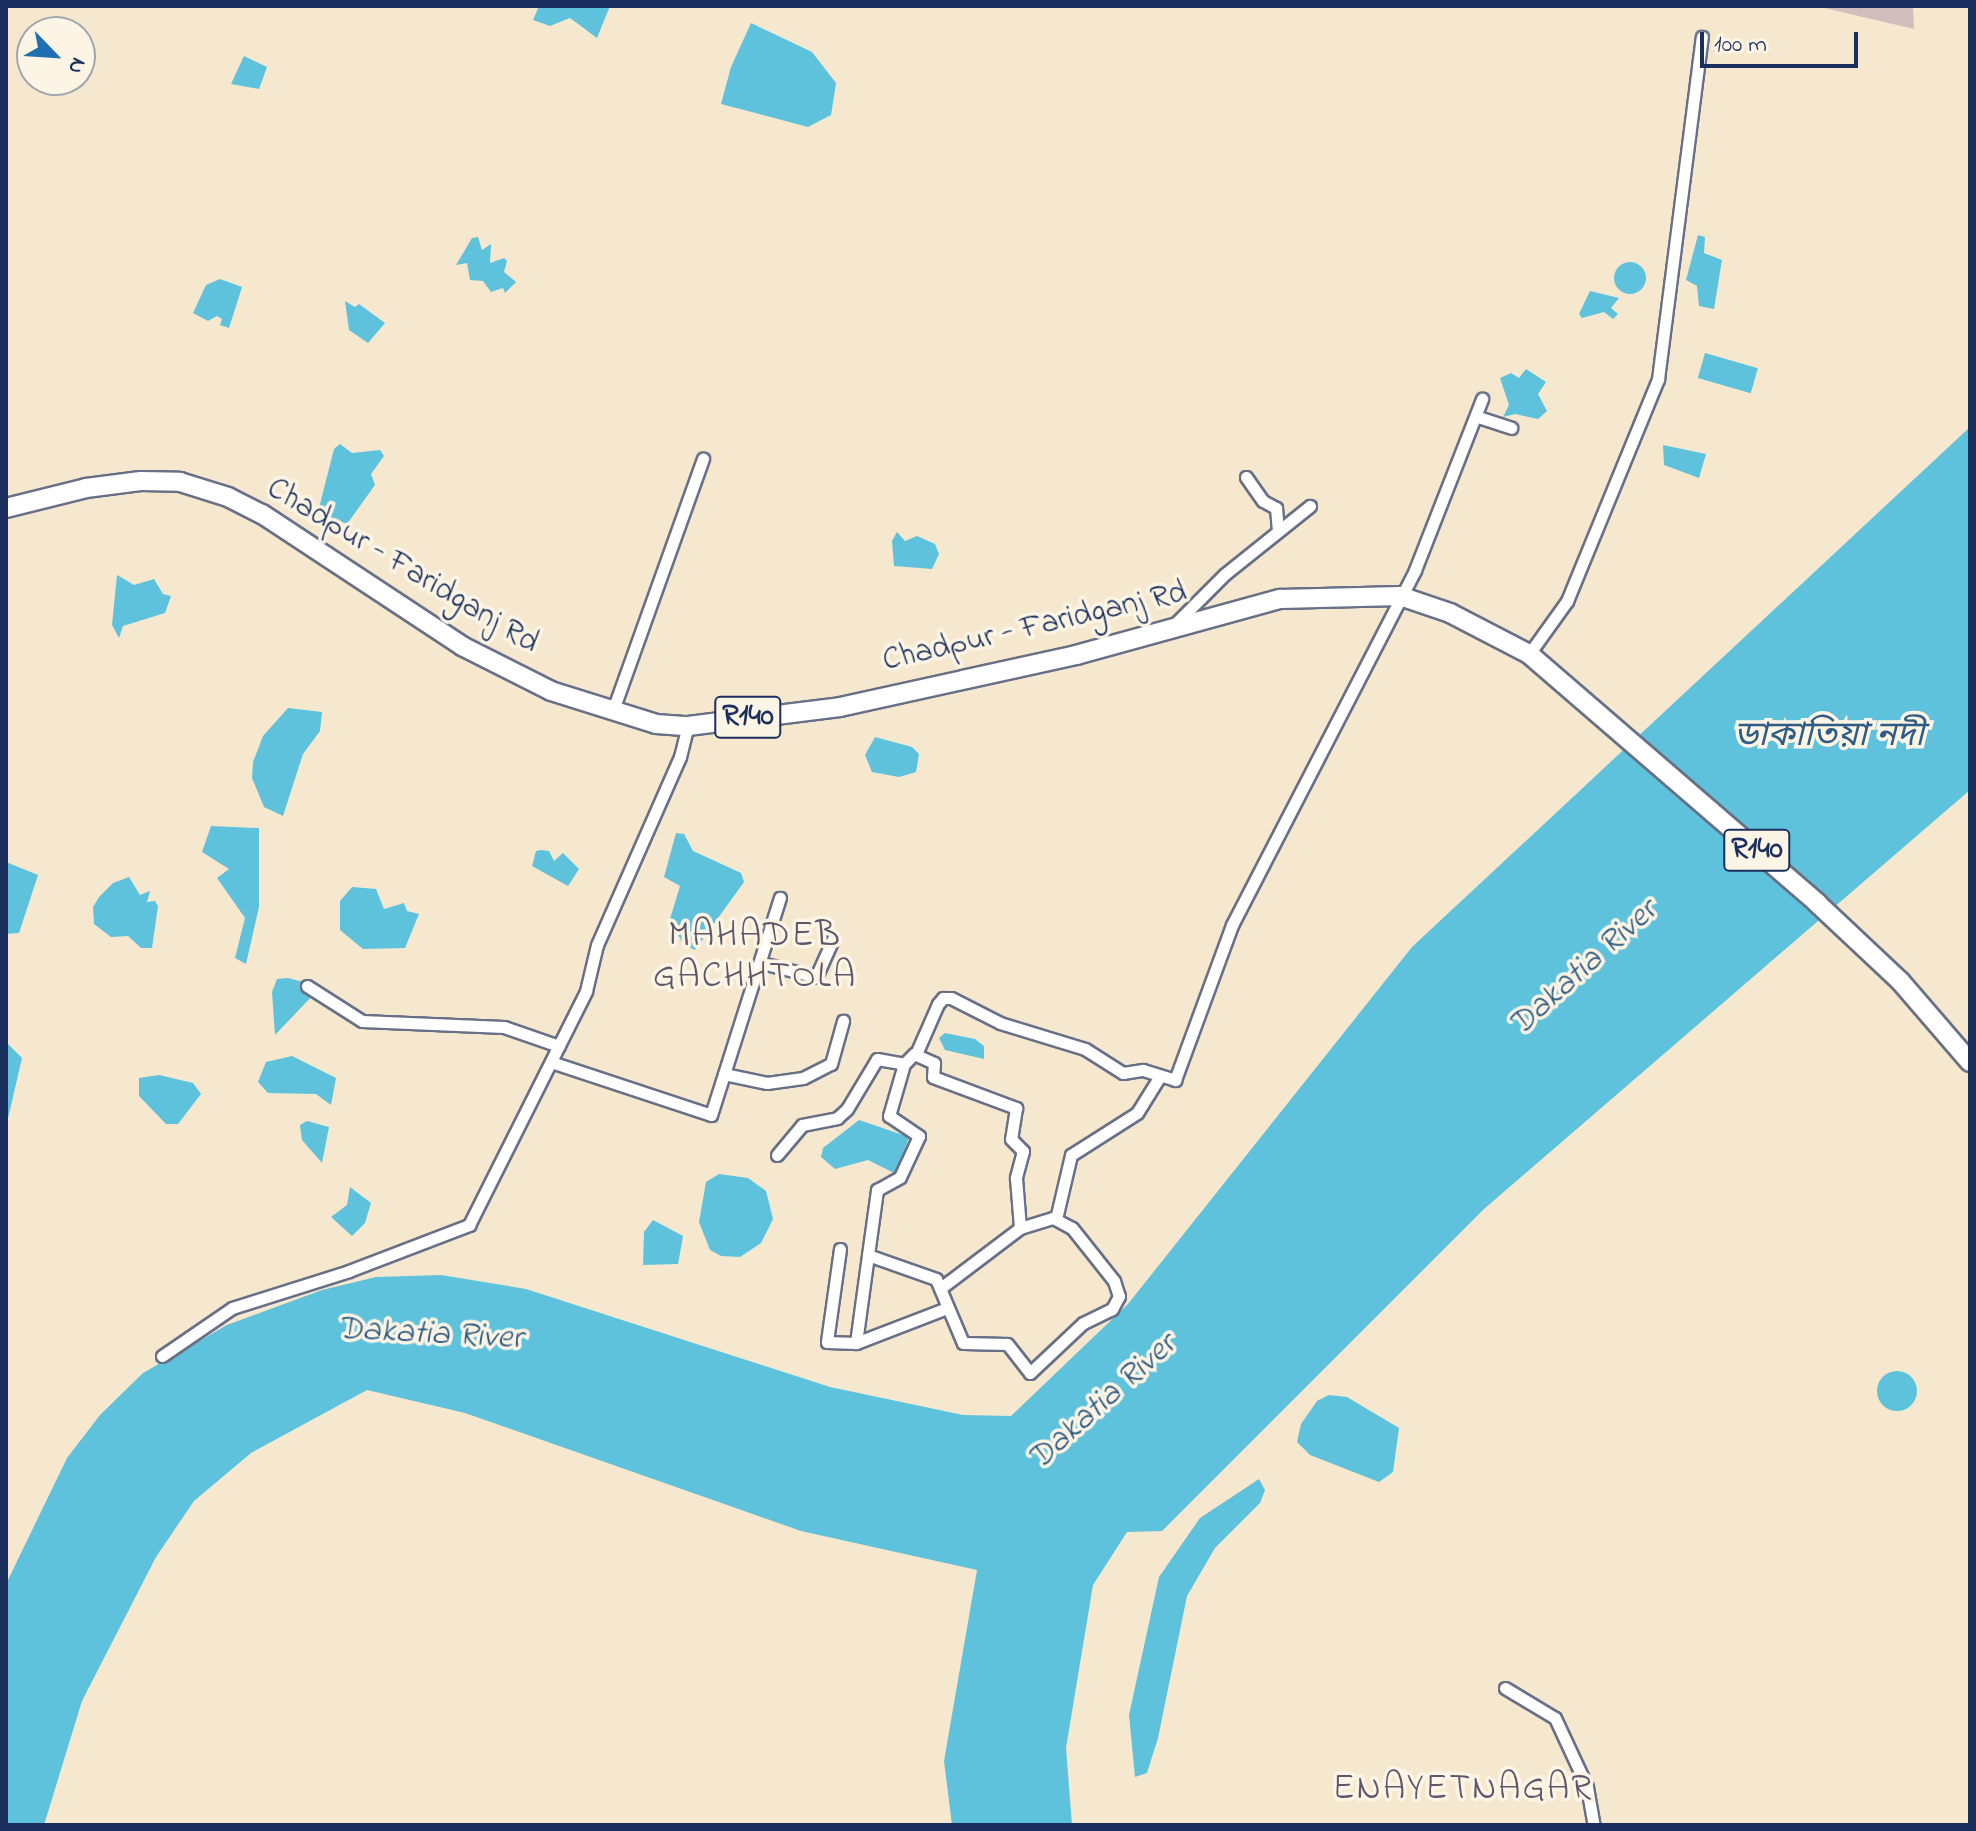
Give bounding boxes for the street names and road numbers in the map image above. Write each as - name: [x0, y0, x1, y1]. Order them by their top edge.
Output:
- street label: Chadpur - Faridganj Rd: [259, 471, 545, 663]
- street label: Chadpur - Faridganj Rd: [879, 574, 1191, 682]
- road number: R140: [714, 691, 782, 743]
- road number: R140: [1723, 824, 1791, 876]

